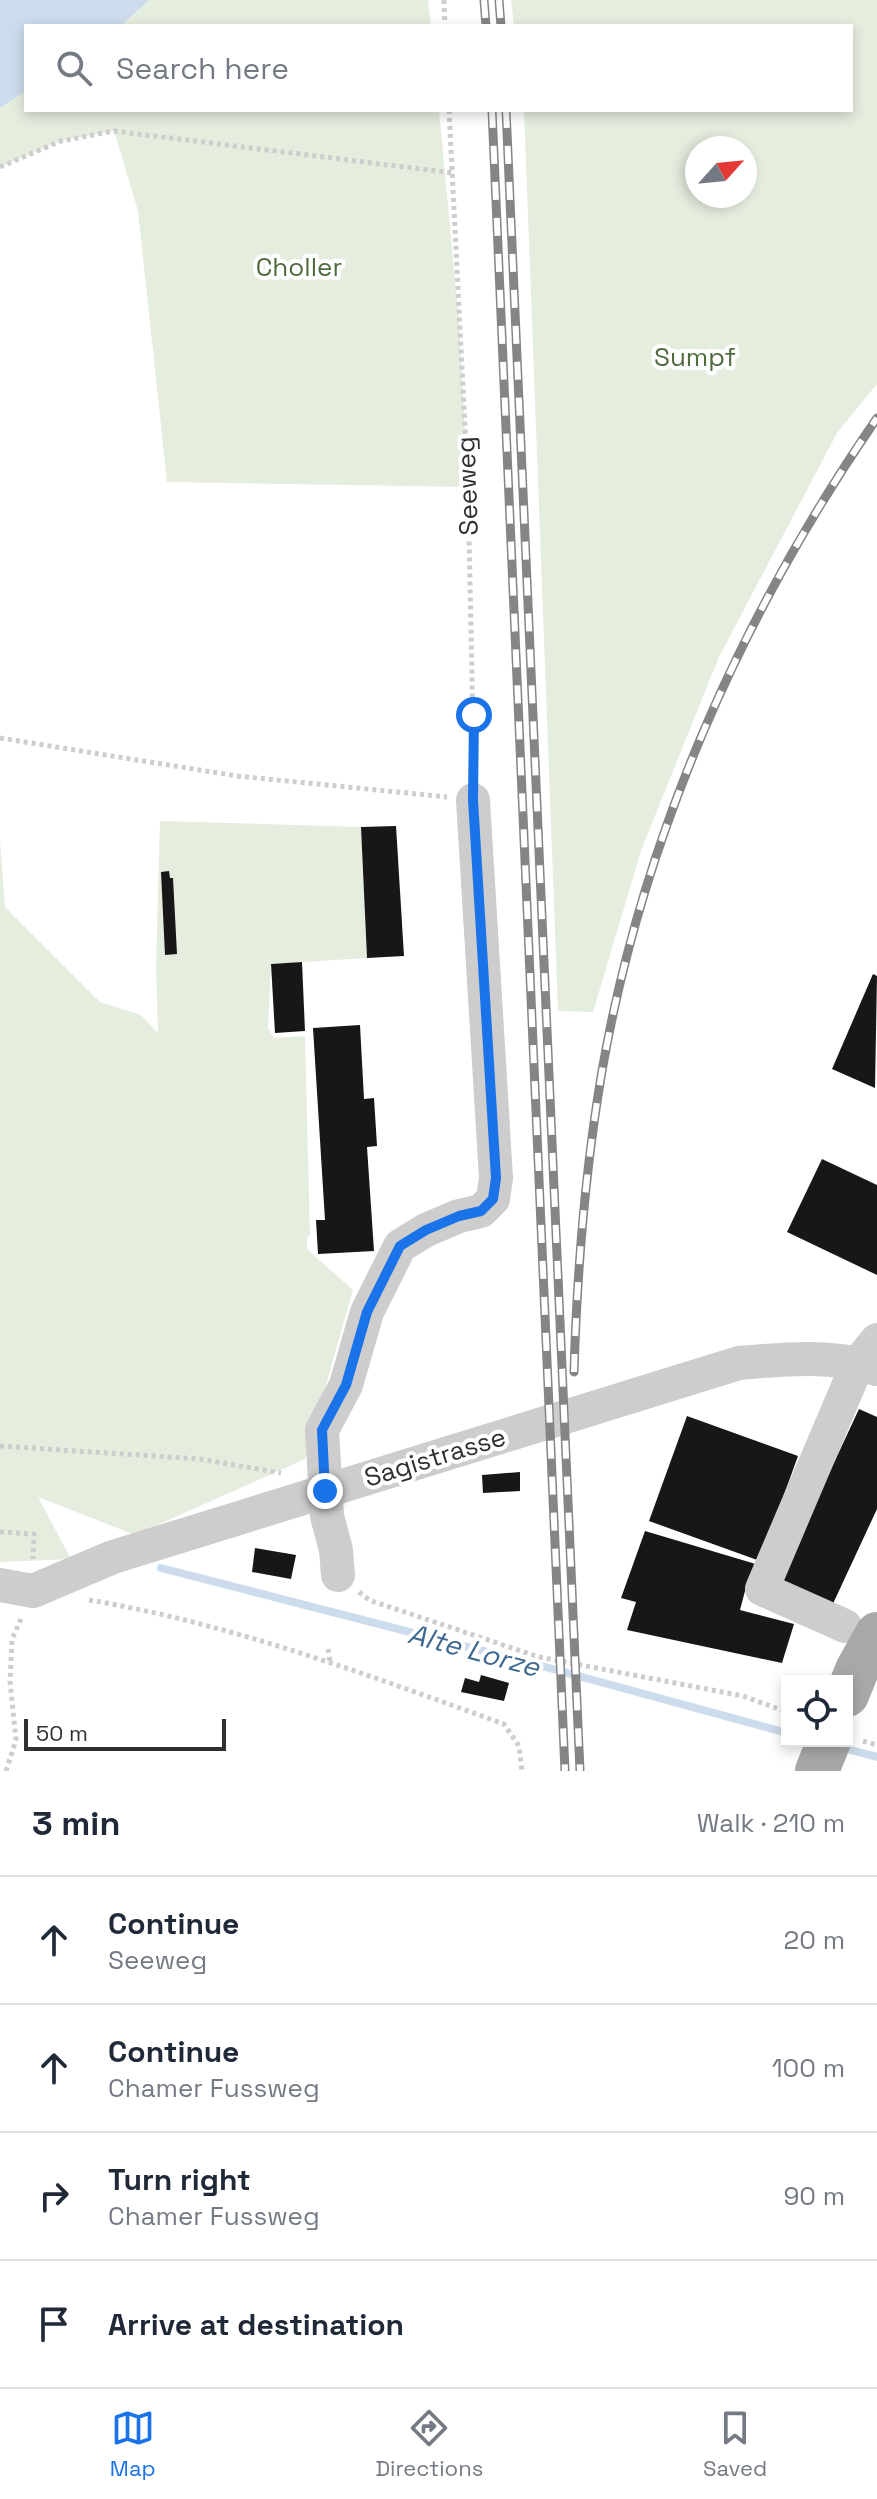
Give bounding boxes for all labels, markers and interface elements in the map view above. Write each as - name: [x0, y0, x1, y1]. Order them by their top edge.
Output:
- search box: [24, 24, 853, 112]
- icon: search: [52, 46, 96, 90]
- text: Search here: [116, 49, 289, 88]
- north arrow: [685, 136, 757, 208]
- park label: Choller: [256, 250, 342, 284]
- park label: Sumpf: [654, 340, 736, 374]
- street label: Seeweg: [448, 436, 486, 536]
- route start: [456, 697, 492, 733]
- street label: Sagistrasse: [360, 1419, 510, 1495]
- route end: [307, 1473, 343, 1509]
- water label: Alte Lorze: [404, 1615, 545, 1685]
- map controls: [781, 1675, 853, 1747]
- button: locate: [781, 1675, 853, 1747]
- scale bar: [24, 1715, 226, 1751]
- text: 50 m: [36, 1719, 88, 1747]
- text: 3 min: [32, 1802, 120, 1845]
- text: Walk · 210 m: [697, 1806, 845, 1840]
- text: Continue: [108, 1904, 239, 1943]
- icon: ahead: [32, 1918, 76, 1962]
- text: 20 m: [784, 1923, 845, 1957]
- text: Seeweg: [108, 1943, 207, 1977]
- text: Continue: [108, 2032, 239, 2071]
- icon: ahead: [32, 2046, 76, 2090]
- text: 100 m: [772, 2051, 845, 2085]
- text: Chamer Fussweg: [108, 2071, 320, 2105]
- text: Turn right: [108, 2160, 251, 2199]
- icon: right: [32, 2174, 76, 2218]
- text: 90 m: [783, 2179, 845, 2213]
- text: Chamer Fussweg: [108, 2199, 320, 2233]
- icon: arrive: [32, 2302, 76, 2346]
- text: Arrive at destination: [108, 2305, 404, 2344]
- tab: Map: [110, 2406, 156, 2482]
- tab: Directions: [375, 2406, 483, 2482]
- tab: Saved: [703, 2406, 767, 2482]

